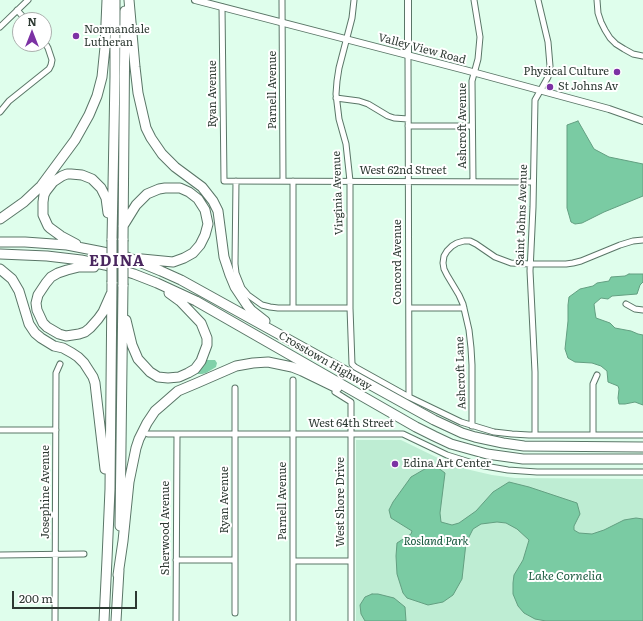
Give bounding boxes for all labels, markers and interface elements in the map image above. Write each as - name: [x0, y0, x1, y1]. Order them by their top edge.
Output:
- north arrow: [12, 12, 52, 52]
- text: N: [27, 13, 37, 29]
- place label: Normandale Lutheran: [84, 23, 150, 49]
- marker: Normandale Lutheran: [71, 31, 81, 41]
- street label: Valley View Road: [377, 31, 467, 67]
- street label: Parnell Avenue: [266, 51, 280, 129]
- street label: Ryan Avenue: [206, 60, 220, 128]
- place label: Physical Culture: [524, 65, 609, 79]
- marker: Physical Culture: [612, 67, 622, 77]
- place label: St Johns Av: [558, 80, 618, 94]
- marker: St Johns Av: [545, 82, 555, 92]
- street label: Ashcroft Avenue: [456, 83, 470, 169]
- street label: Virginia Avenue: [330, 151, 346, 235]
- street label: West 62nd Street: [359, 164, 447, 178]
- street label: Saint Johns Avenue: [514, 164, 530, 266]
- street label: Concord Avenue: [391, 219, 405, 305]
- district label: EDINA: [89, 253, 145, 271]
- street label: Crosstown Highway: [276, 329, 374, 393]
- street label: Ashcroft Lane: [453, 336, 469, 410]
- street label: West 64th Street: [308, 417, 394, 431]
- street label: Josephine Avenue: [39, 445, 53, 539]
- street label: West Shore Drive: [334, 457, 348, 547]
- place label: Edina Art Center: [403, 457, 491, 471]
- marker: Edina Art Center: [390, 459, 400, 469]
- street label: Parnell Avenue: [276, 462, 290, 540]
- street label: Ryan Avenue: [218, 466, 232, 534]
- street label: Sherwood Avenue: [159, 481, 173, 575]
- park label: Rosland Park: [403, 535, 469, 549]
- water label: Lake Cornelia: [528, 569, 602, 583]
- scale bar: [14, 583, 139, 609]
- text: 200 m: [19, 589, 53, 607]

